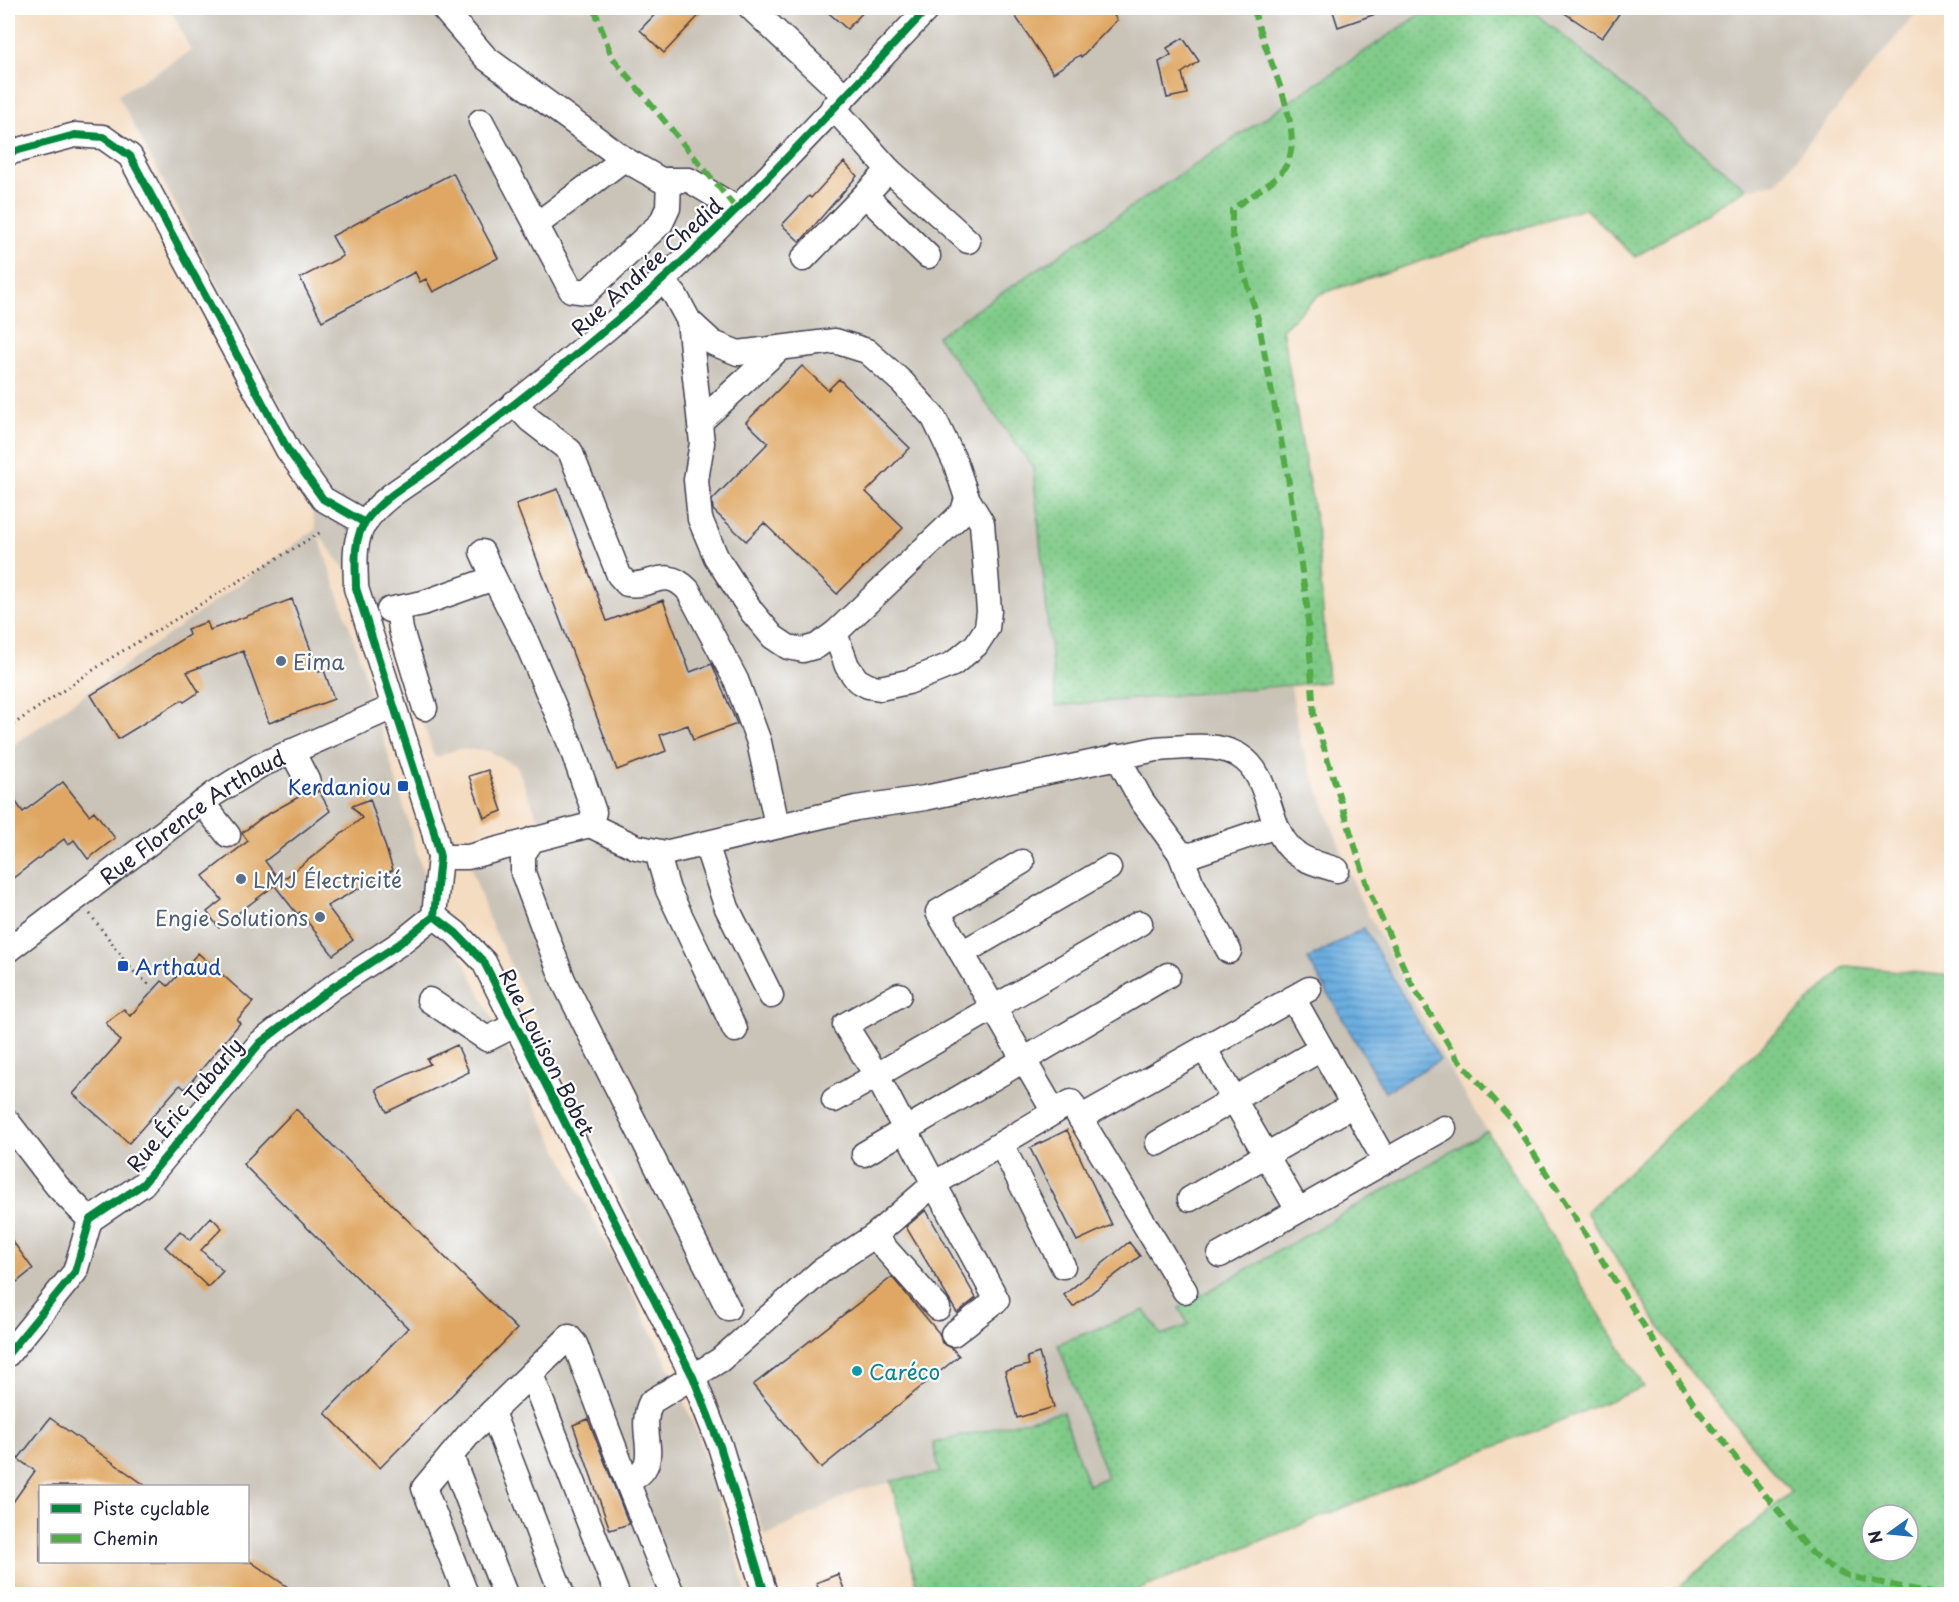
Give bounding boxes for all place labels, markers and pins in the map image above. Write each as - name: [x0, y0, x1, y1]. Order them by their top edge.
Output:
- place label: Eima: [293, 645, 345, 677]
- marker: Eima: [274, 654, 288, 668]
- place label: Kerdaniou: [288, 770, 391, 802]
- marker: Kerdaniou: [396, 779, 410, 793]
- place label: LMJ Électricité: [253, 863, 402, 895]
- marker: LMJ Électricité: [234, 872, 248, 886]
- place label: Engie Solutions: [155, 901, 308, 933]
- marker: Engie Solutions: [313, 910, 327, 924]
- place label: Arthaud: [135, 950, 221, 982]
- marker: Arthaud: [116, 959, 130, 973]
- place label: Caréco: [869, 1355, 940, 1387]
- marker: Caréco: [850, 1364, 864, 1378]

